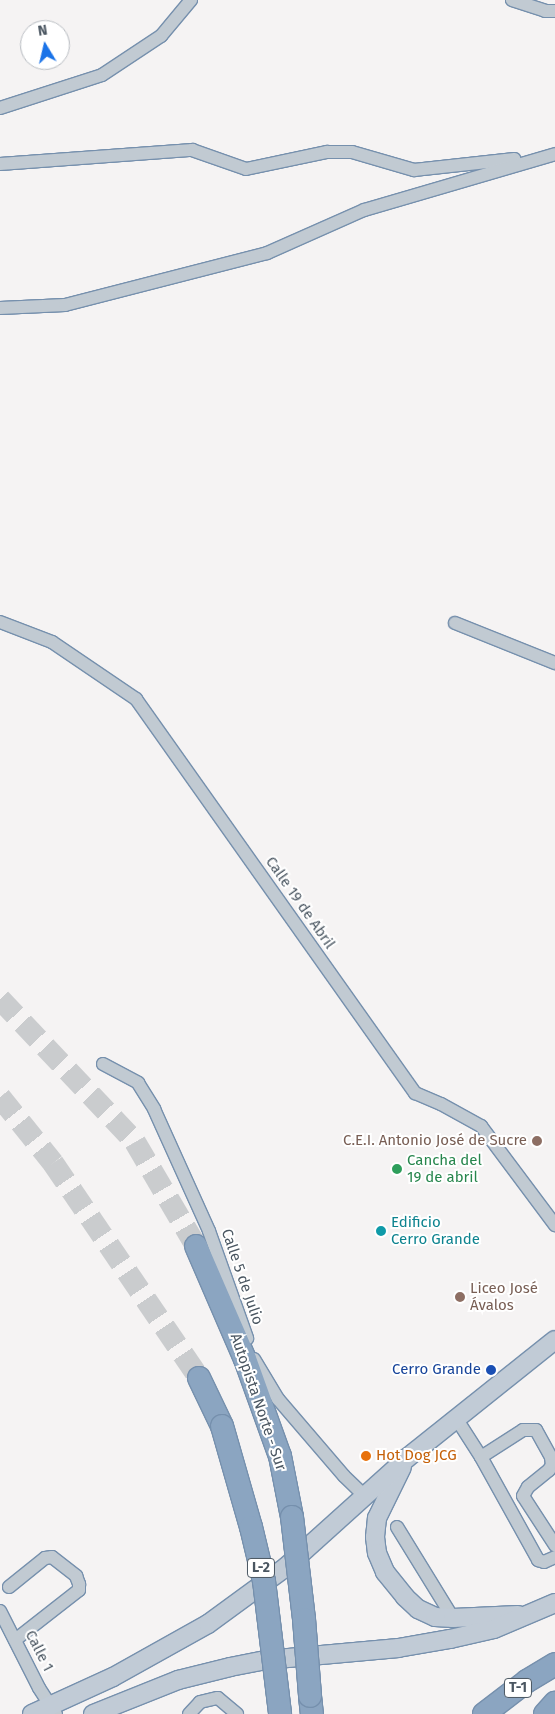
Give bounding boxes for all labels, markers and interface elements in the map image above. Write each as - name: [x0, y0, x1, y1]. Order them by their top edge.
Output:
- north arrow: [20, 20, 70, 70]
- text: N: [37, 22, 49, 40]
- street label: Calle 19 de Abril: [262, 853, 338, 953]
- place label: C.E.I. Antonio José de Sucre: [343, 1132, 527, 1150]
- marker: C.E.I. Antonio José de Sucre: [531, 1135, 543, 1147]
- place label: Cancha del 19 de abril: [407, 1151, 482, 1186]
- marker: Cancha del 19 de abril: [391, 1163, 403, 1175]
- place label: Edificio Cerro Grande: [391, 1213, 480, 1248]
- marker: Edificio Cerro Grande: [375, 1225, 387, 1237]
- street label: Calle 5 de Julio: [217, 1227, 267, 1327]
- place label: Liceo José Ávalos: [470, 1279, 538, 1314]
- marker: Liceo José Ávalos: [454, 1291, 466, 1303]
- street label: Autopista Norte - Sur: [226, 1331, 290, 1473]
- place label: Cerro Grande: [392, 1361, 481, 1379]
- marker: Cerro Grande: [485, 1364, 497, 1376]
- place label: Hot Dog JCG: [376, 1447, 457, 1465]
- marker: Hot Dog JCG: [360, 1450, 372, 1462]
- road number: L-2: [246, 1556, 276, 1580]
- street label: Calle 1: [21, 1627, 57, 1675]
- road number: T-1: [503, 1676, 533, 1700]

